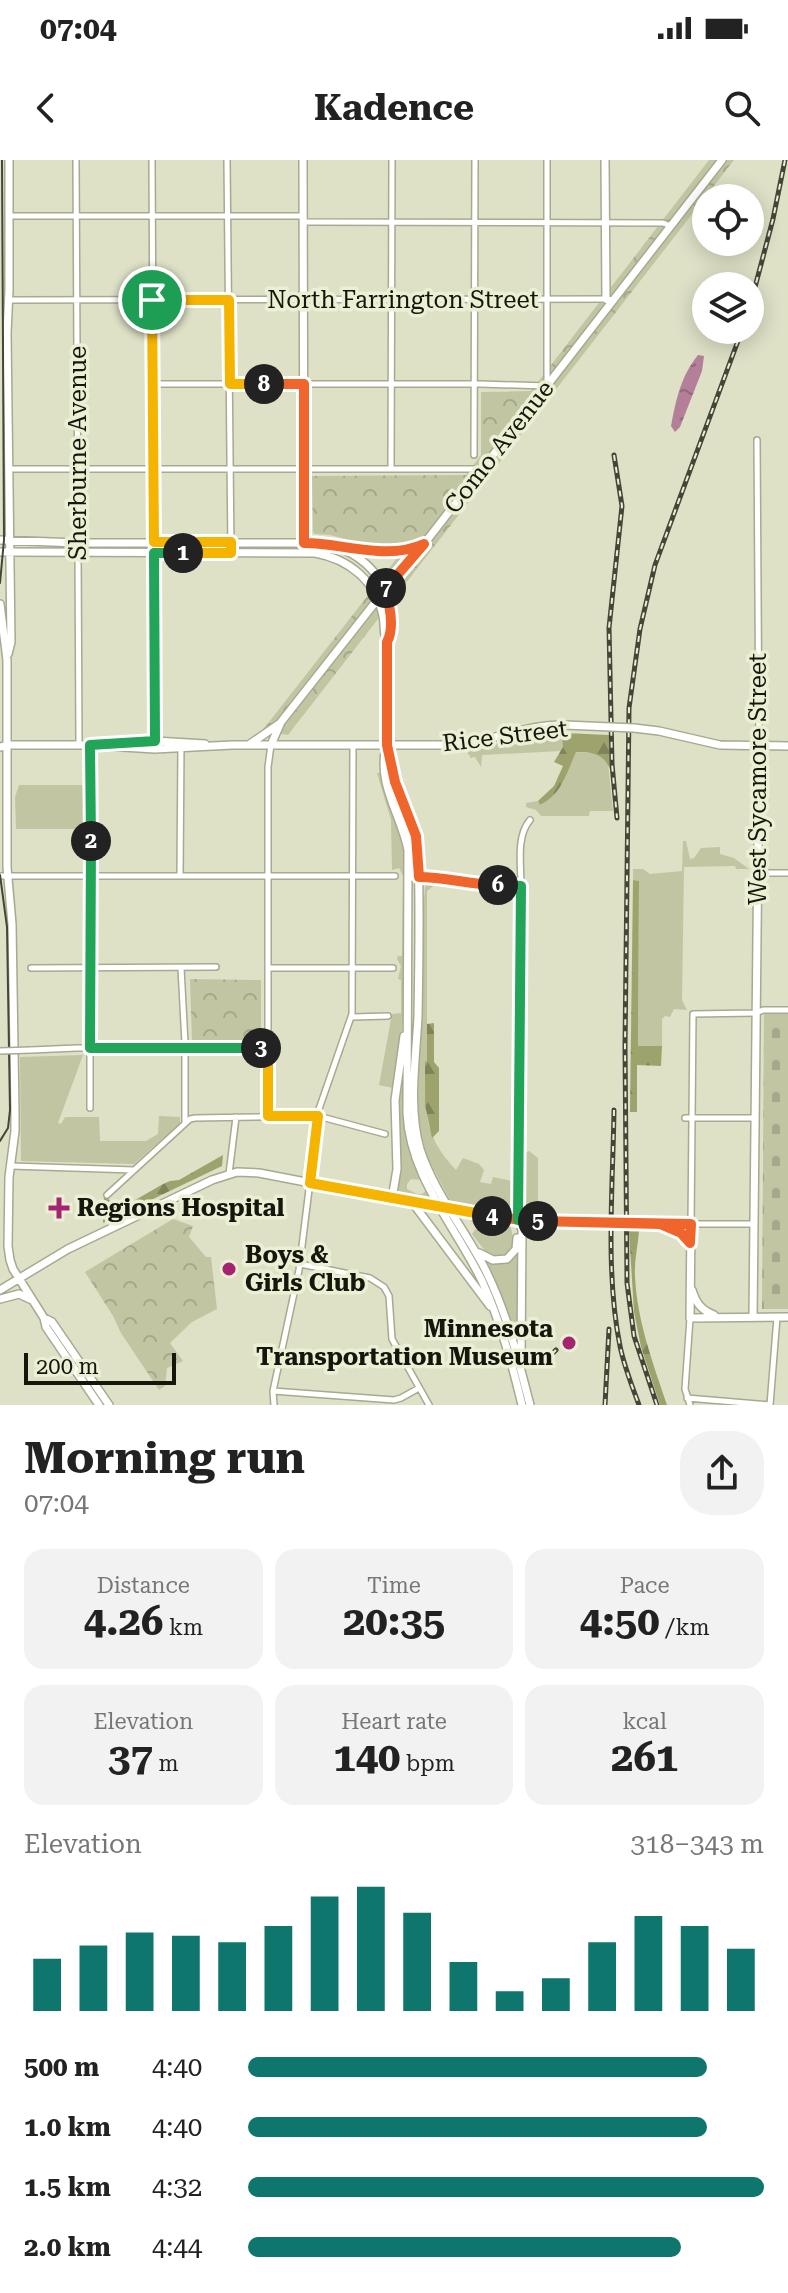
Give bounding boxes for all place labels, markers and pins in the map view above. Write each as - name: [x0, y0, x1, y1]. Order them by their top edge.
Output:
- pin: [118, 266, 186, 334]
- pin: 8: [244, 364, 284, 404]
- pin: 1: [163, 533, 203, 573]
- pin: 7: [366, 568, 406, 608]
- pin: 2: [71, 821, 111, 861]
- pin: 6: [478, 865, 518, 905]
- pin: 3: [241, 1028, 281, 1068]
- place label: Regions Hospital: [77, 1194, 285, 1222]
- pin: 4: [472, 1196, 512, 1236]
- marker: Regions Hospital: [48, 1197, 70, 1219]
- pin: 5: [518, 1201, 558, 1241]
- place label: Boys & Girls Club: [245, 1241, 366, 1297]
- marker: Boys & Girls Club: [220, 1260, 238, 1278]
- place label: Minnesota Transportation Museum: [256, 1315, 553, 1371]
- marker: Minnesota Transportation Museum: [560, 1334, 578, 1352]

